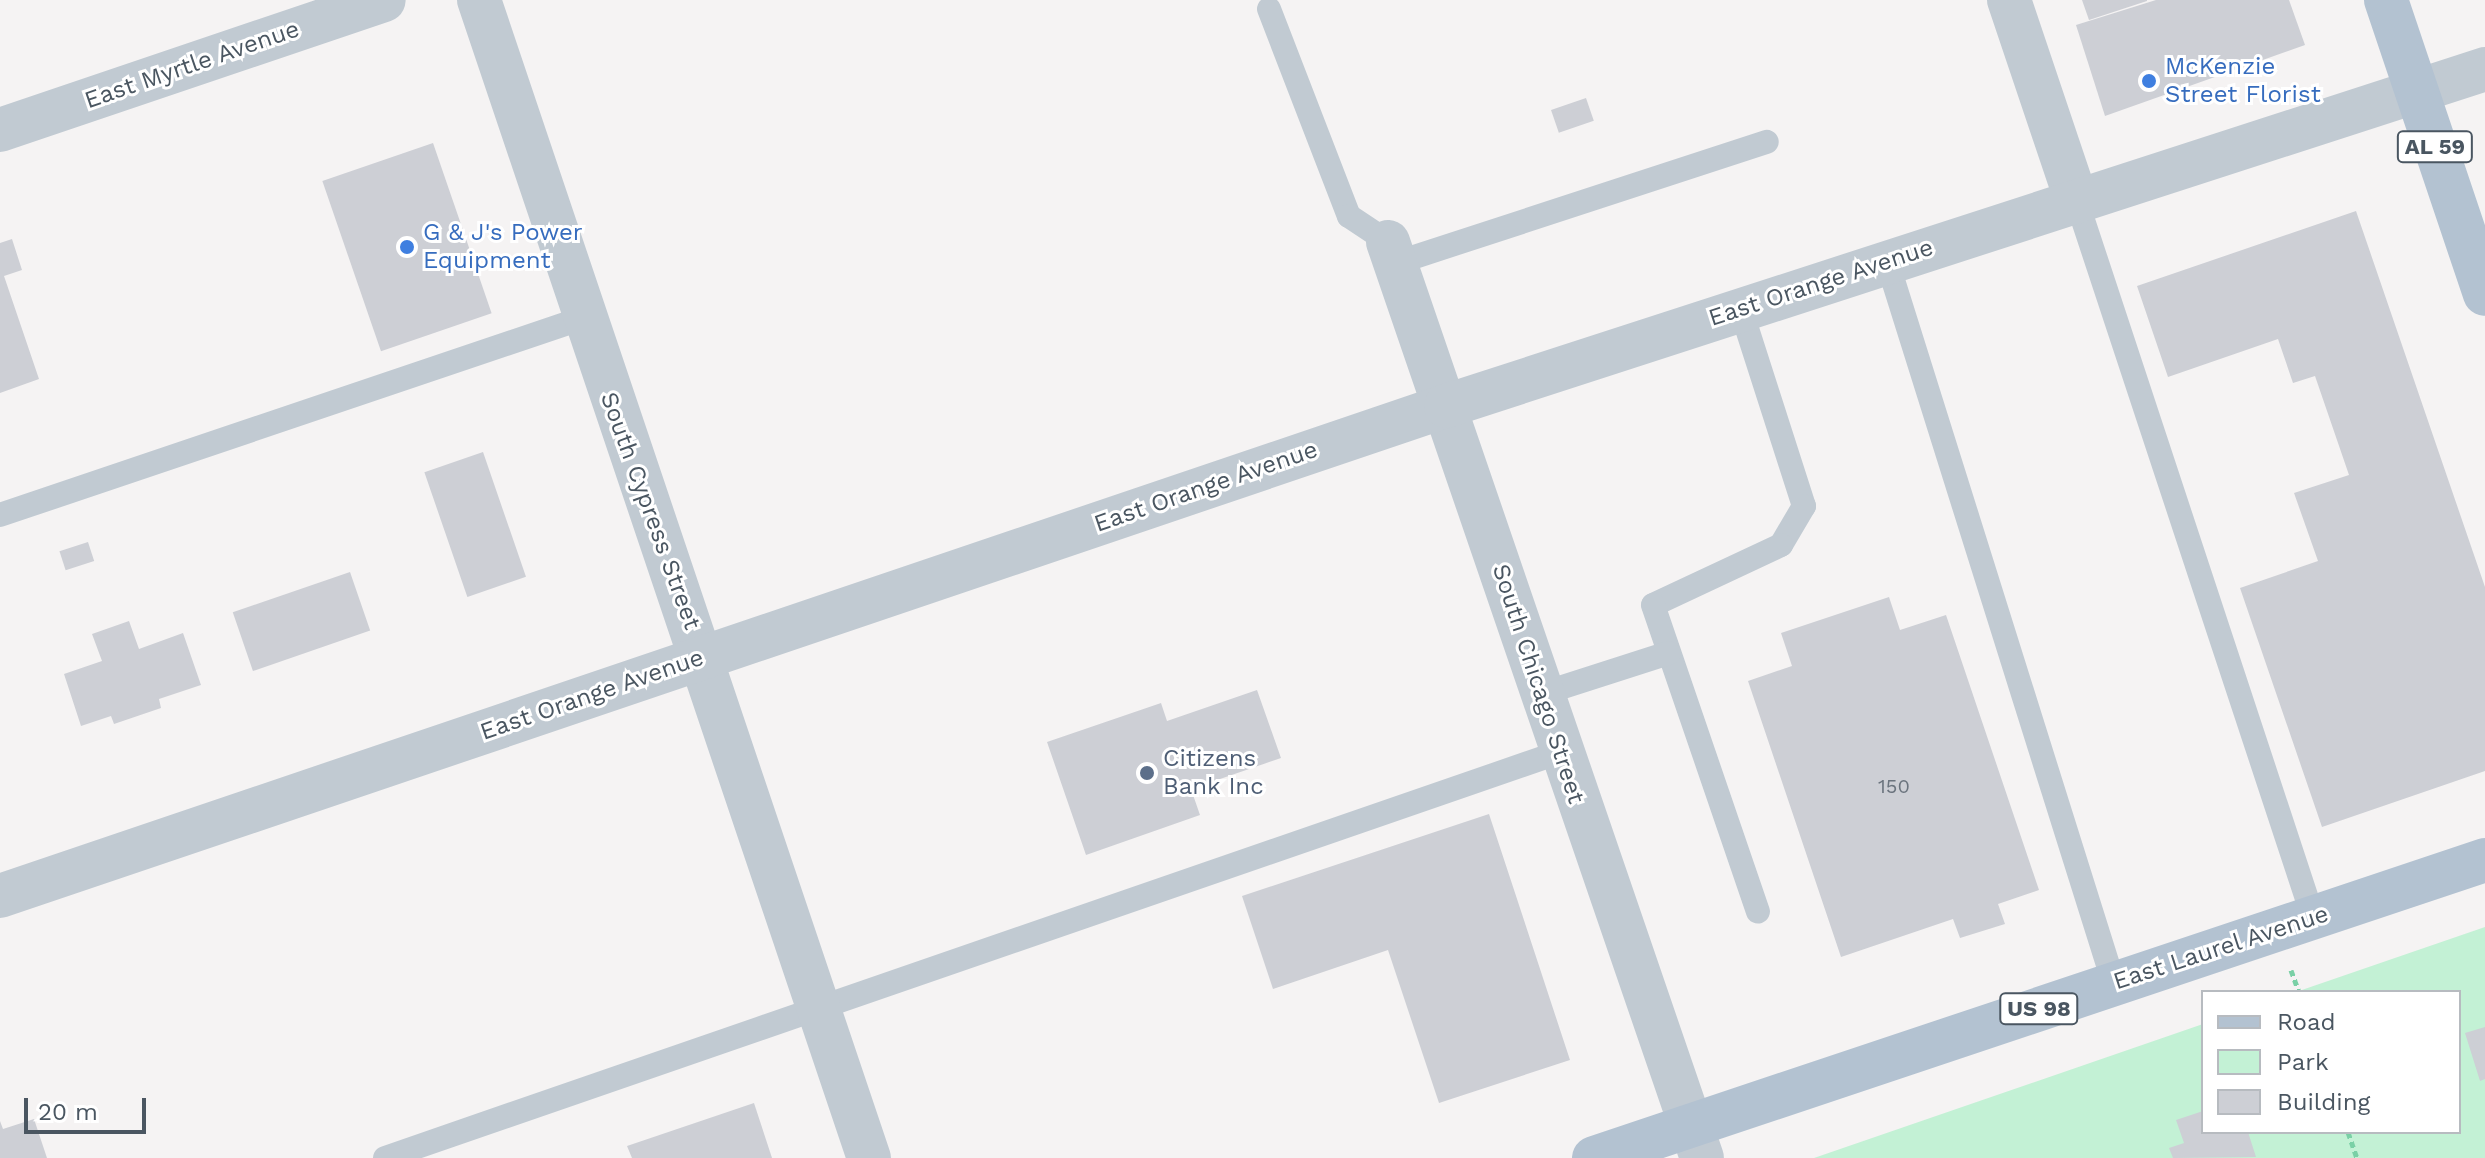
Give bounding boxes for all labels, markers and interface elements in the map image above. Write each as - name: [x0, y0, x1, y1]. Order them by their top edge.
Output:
- street label: East Myrtle Avenue: [80, 15, 304, 115]
- place label: McKenzie Street Florist: [2165, 53, 2321, 109]
- marker: McKenzie Street Florist: [2140, 72, 2158, 90]
- road number: AL 59: [2395, 129, 2475, 165]
- place label: G & J's Power Equipment: [423, 219, 583, 275]
- street label: East Orange Avenue: [1705, 233, 1937, 333]
- marker: G & J's Power Equipment: [398, 238, 416, 256]
- street label: South Cypress Street: [594, 388, 706, 634]
- street label: East Orange Avenue: [1090, 435, 1322, 539]
- street label: South Chicago Street: [1486, 561, 1590, 807]
- street label: East Orange Avenue: [476, 643, 708, 747]
- place label: Citizens Bank Inc: [1163, 745, 1264, 801]
- marker: Citizens Bank Inc: [1138, 764, 1156, 782]
- house number: 150: [1878, 774, 1910, 798]
- street label: East Laurel Avenue: [2109, 899, 2333, 997]
- legend: [2201, 990, 2461, 1134]
- road number: US 98: [1999, 991, 2079, 1027]
- text: Road: [2277, 1008, 2336, 1036]
- text: Park: [2277, 1048, 2329, 1076]
- scale bar: [28, 1082, 150, 1132]
- text: Building: [2277, 1088, 2370, 1116]
- text: 20 m: [38, 1098, 98, 1126]

